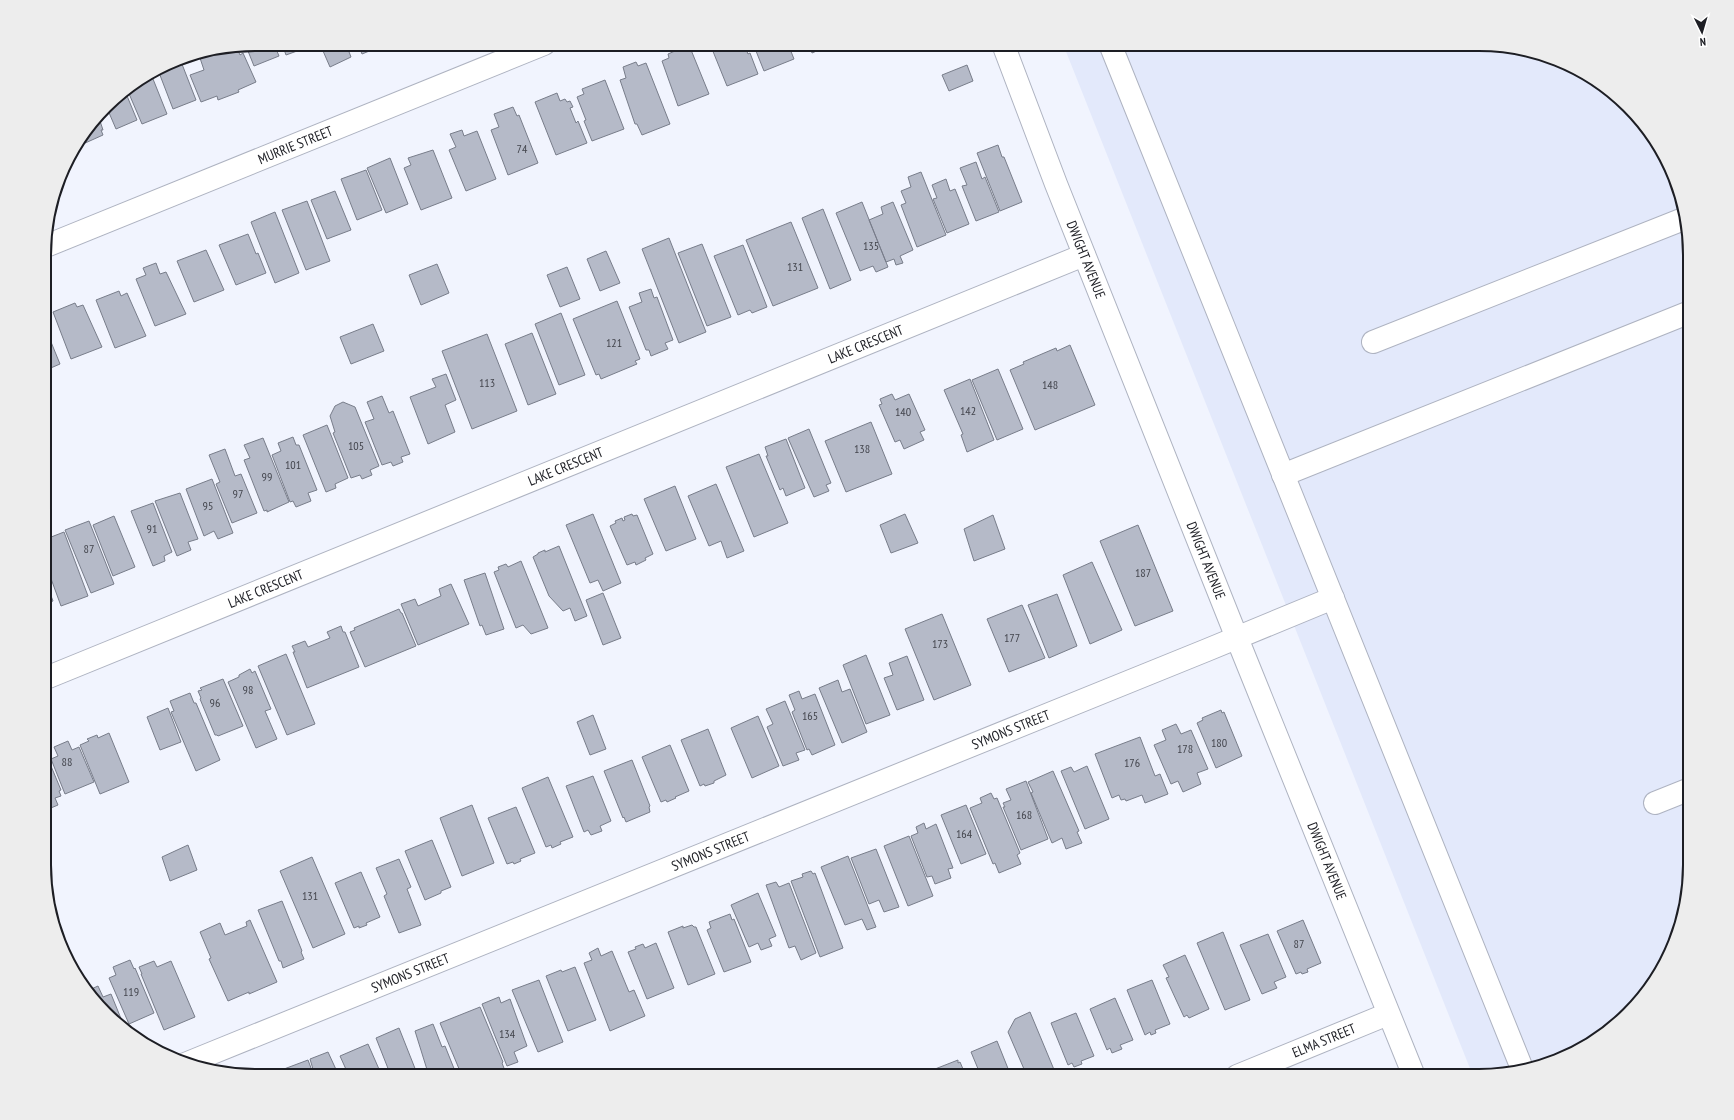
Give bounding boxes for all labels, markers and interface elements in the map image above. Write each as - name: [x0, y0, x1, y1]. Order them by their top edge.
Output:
- north arrow: [1682, 12, 1722, 52]
- text: N: [1699, 35, 1706, 49]
- street label: MURRIE STREET: [255, 121, 336, 168]
- house number: 74: [517, 141, 528, 156]
- street label: DWIGHT AVENUE: [1063, 218, 1110, 301]
- house number: 135: [863, 238, 879, 253]
- house number: 131: [787, 259, 803, 274]
- street label: LAKE CRESCENT: [825, 320, 907, 367]
- house number: 121: [606, 335, 622, 350]
- house number: 113: [479, 375, 495, 390]
- house number: 148: [1042, 377, 1058, 392]
- house number: 142: [960, 403, 976, 418]
- house number: 140: [895, 404, 911, 419]
- house number: 105: [348, 438, 364, 453]
- house number: 138: [854, 441, 870, 456]
- street label: LAKE CRESCENT: [525, 443, 607, 490]
- house number: 101: [285, 457, 301, 472]
- house number: 99: [262, 469, 272, 484]
- house number: 97: [233, 486, 243, 501]
- house number: 95: [203, 498, 213, 513]
- street label: DWIGHT AVENUE: [1183, 519, 1230, 602]
- house number: 91: [147, 521, 157, 536]
- house number: 87: [84, 541, 94, 556]
- street label: LAKE CRESCENT: [225, 565, 307, 612]
- house number: 187: [1135, 565, 1151, 580]
- house number: 177: [1004, 630, 1020, 645]
- house number: 173: [932, 636, 948, 651]
- house number: 98: [243, 682, 253, 697]
- house number: 96: [210, 695, 220, 710]
- street label: SYMONS STREET: [969, 705, 1053, 753]
- house number: 165: [802, 708, 818, 723]
- house number: 180: [1211, 735, 1227, 750]
- house number: 178: [1177, 741, 1193, 756]
- house number: 88: [62, 754, 72, 769]
- house number: 176: [1124, 755, 1140, 770]
- house number: 168: [1016, 807, 1032, 822]
- street label: DWIGHT AVENUE: [1303, 820, 1351, 902]
- house number: 164: [956, 826, 973, 841]
- street label: SYMONS STREET: [669, 827, 753, 875]
- house number: 131: [302, 888, 318, 903]
- house number: 87: [1294, 936, 1304, 951]
- street label: SYMONS STREET: [368, 949, 453, 997]
- house number: 119: [123, 984, 139, 999]
- street label: ELMA STREET: [1289, 1019, 1359, 1061]
- house number: 134: [499, 1026, 516, 1041]

